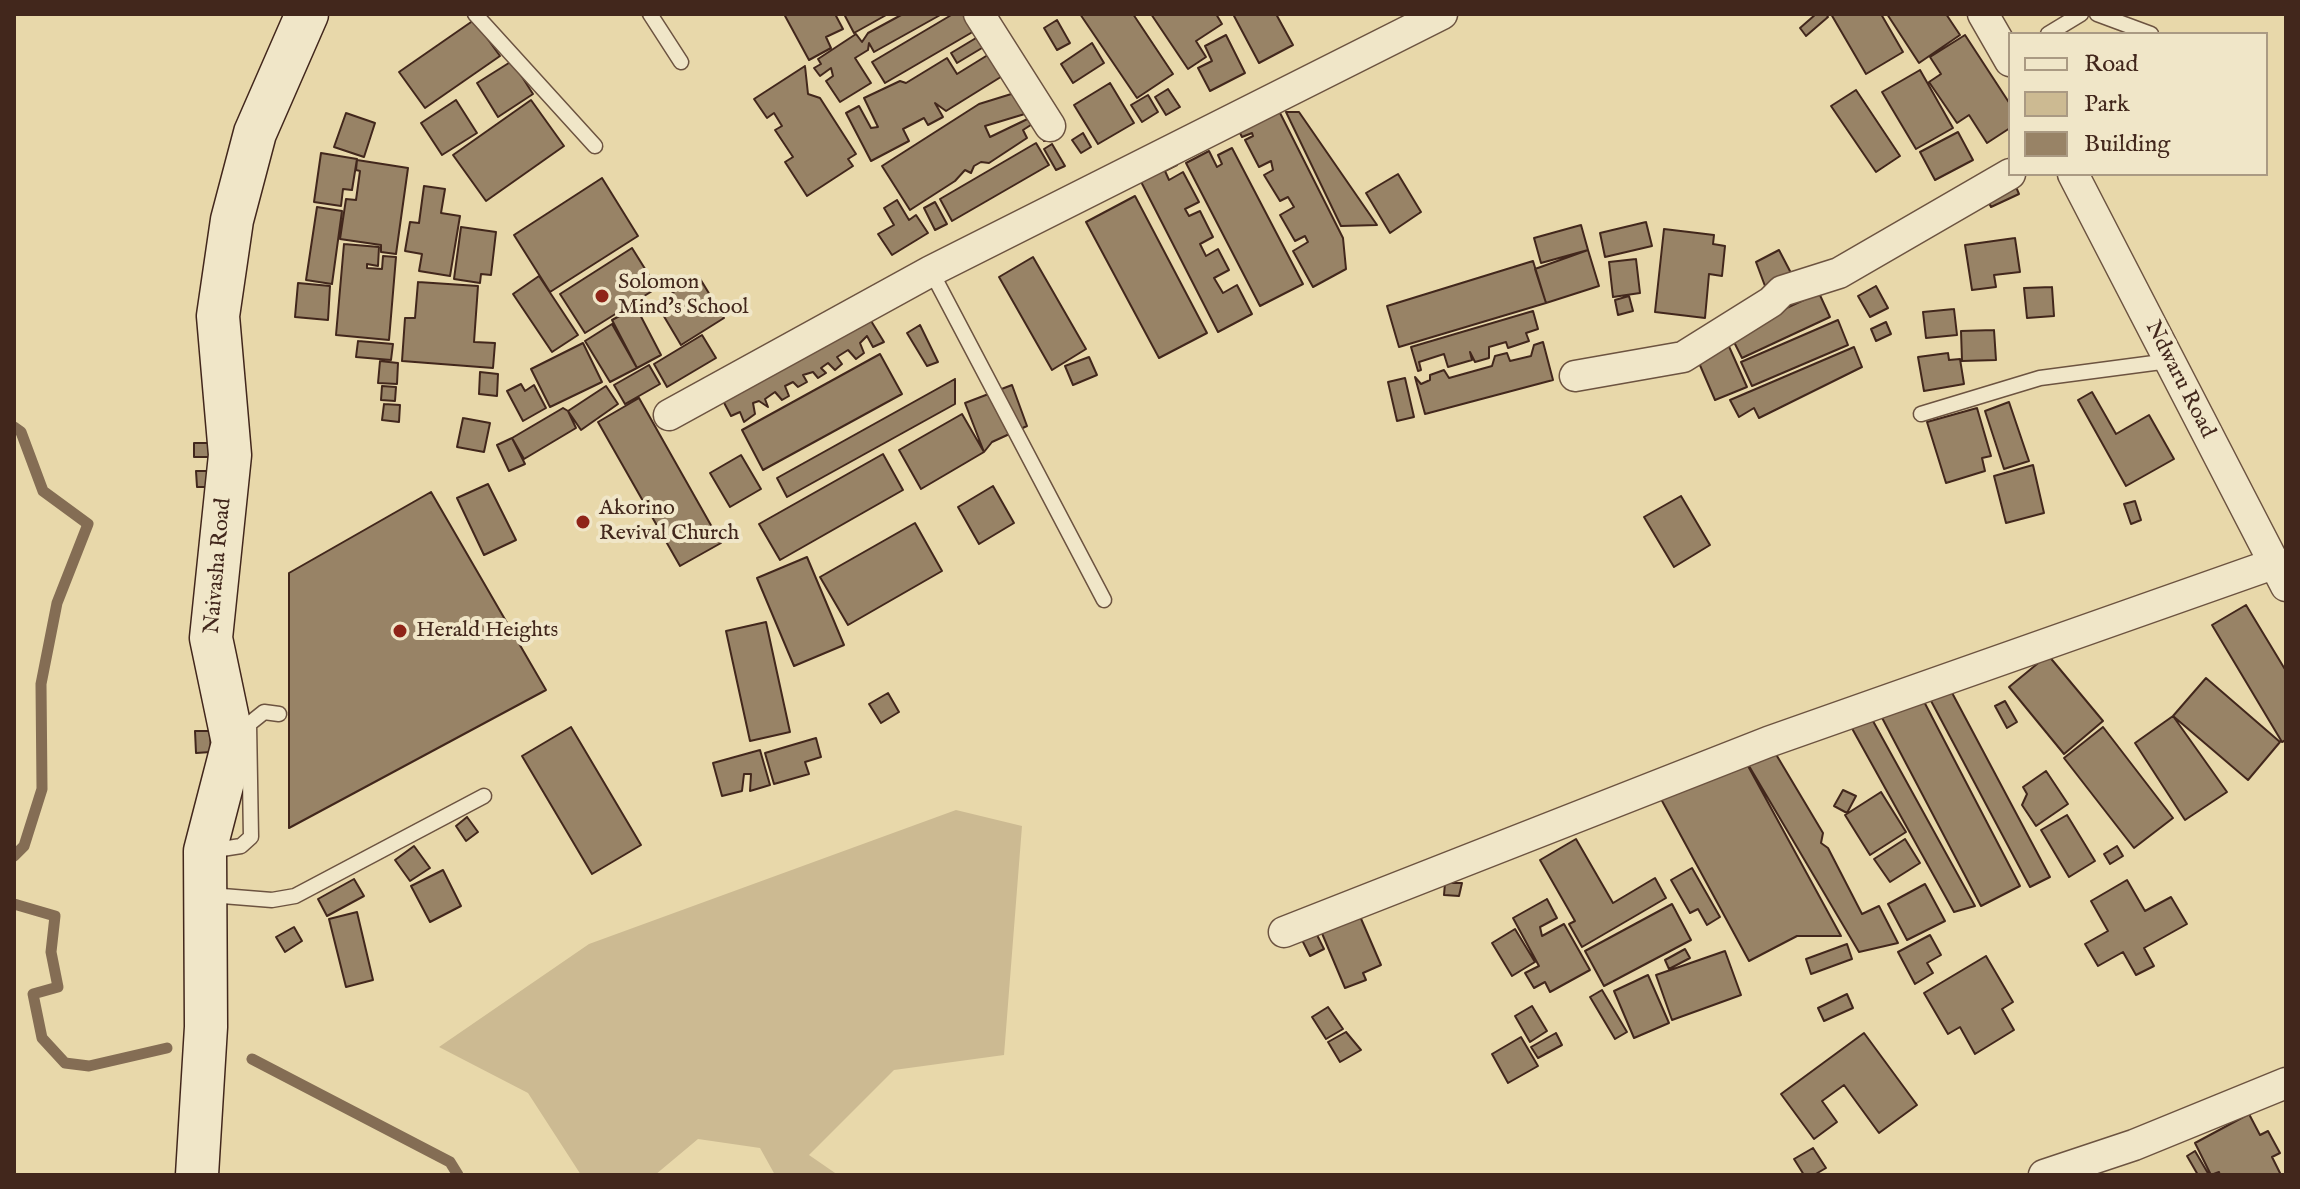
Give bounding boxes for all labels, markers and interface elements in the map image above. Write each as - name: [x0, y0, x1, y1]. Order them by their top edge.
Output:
- legend: [2008, 32, 2268, 176]
- text: Road: [2084, 49, 2138, 80]
- text: Park: [2084, 89, 2130, 120]
- text: Building: [2084, 129, 2170, 160]
- place label: Solomon Mind's School: [618, 270, 748, 322]
- marker: Solomon Mind's School: [593, 287, 611, 305]
- street label: Ndwaru Road: [2138, 317, 2220, 443]
- place label: Akorino Revival Church: [599, 496, 739, 548]
- street label: Naivasha Road: [200, 497, 238, 635]
- marker: Akorino Revival Church: [574, 513, 592, 531]
- place label: Herald Heights: [416, 618, 558, 644]
- marker: Herald Heights: [391, 622, 409, 640]

